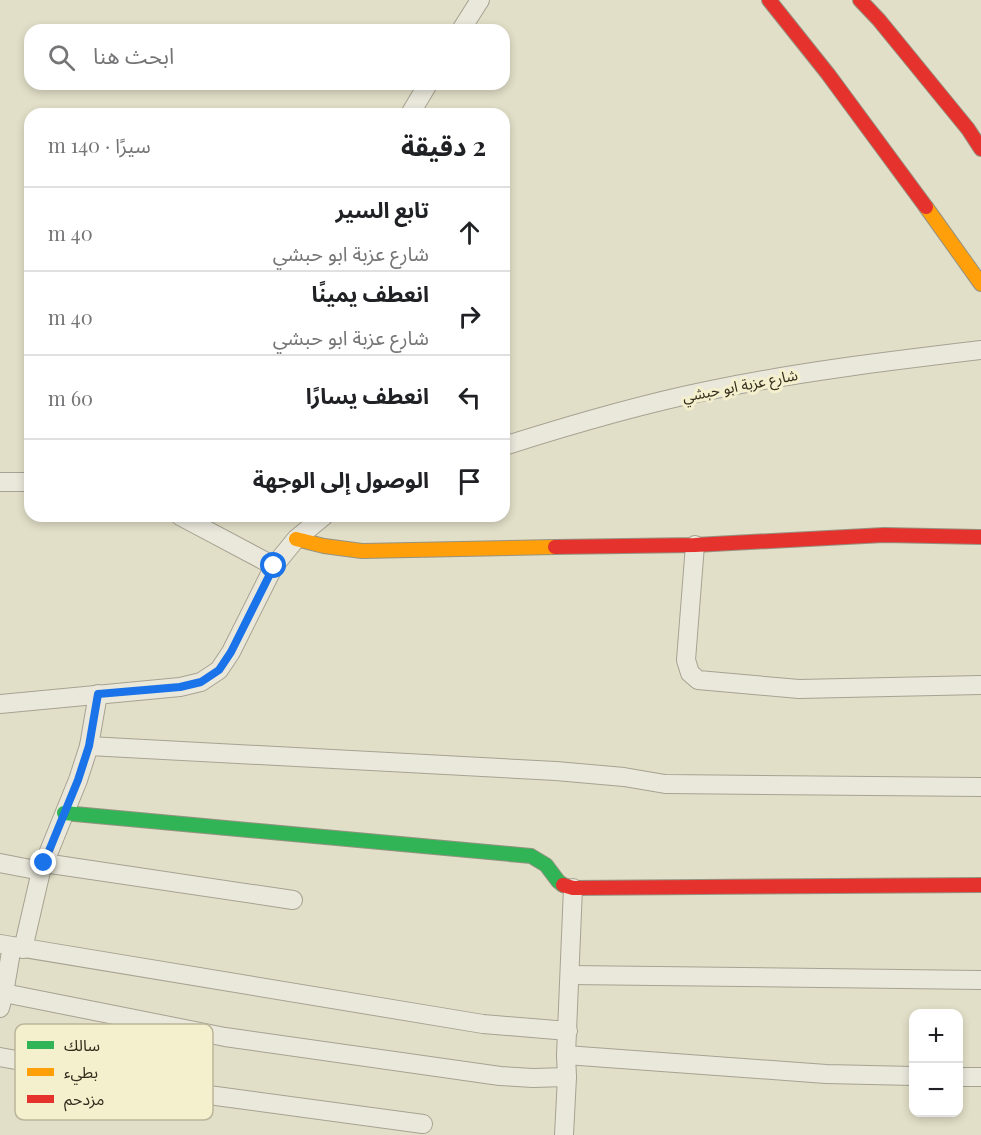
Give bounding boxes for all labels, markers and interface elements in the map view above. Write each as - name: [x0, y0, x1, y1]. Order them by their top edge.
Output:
- search box: [24, 24, 510, 90]
- text: ابحث هنا: [93, 40, 174, 70]
- icon: search: [45, 41, 78, 74]
- text: 2 دقيقة: [401, 128, 486, 163]
- text: سيرًا · 140 m: [48, 131, 151, 158]
- text: تابع السير: [336, 194, 429, 224]
- icon: ahead: [453, 216, 486, 249]
- text: 40 m: [48, 219, 93, 246]
- text: شارع عزبة ابو حبشي: [273, 239, 429, 266]
- text: انعطف يمينًا: [311, 278, 429, 308]
- icon: right: [453, 300, 486, 333]
- text: 40 m: [48, 303, 93, 330]
- text: شارع عزبة ابو حبشي: [273, 323, 429, 350]
- street label: شارع عزبة ابو حبشي: [680, 364, 800, 409]
- text: انعطف يسارًا: [306, 380, 429, 410]
- icon: left: [453, 381, 486, 414]
- text: 60 m: [48, 384, 93, 411]
- text: الوصول إلى الوجهة: [253, 464, 429, 494]
- icon: arrive: [453, 465, 486, 498]
- route start: [260, 552, 286, 578]
- route end: [30, 849, 56, 875]
- map controls: [909, 1009, 963, 1117]
- button: +: [909, 1009, 963, 1063]
- legend: [15, 1024, 213, 1120]
- text: سالك: [64, 1034, 100, 1055]
- text: بطيء: [64, 1061, 98, 1085]
- button: −: [909, 1063, 963, 1117]
- text: مزدحم: [64, 1088, 104, 1112]

